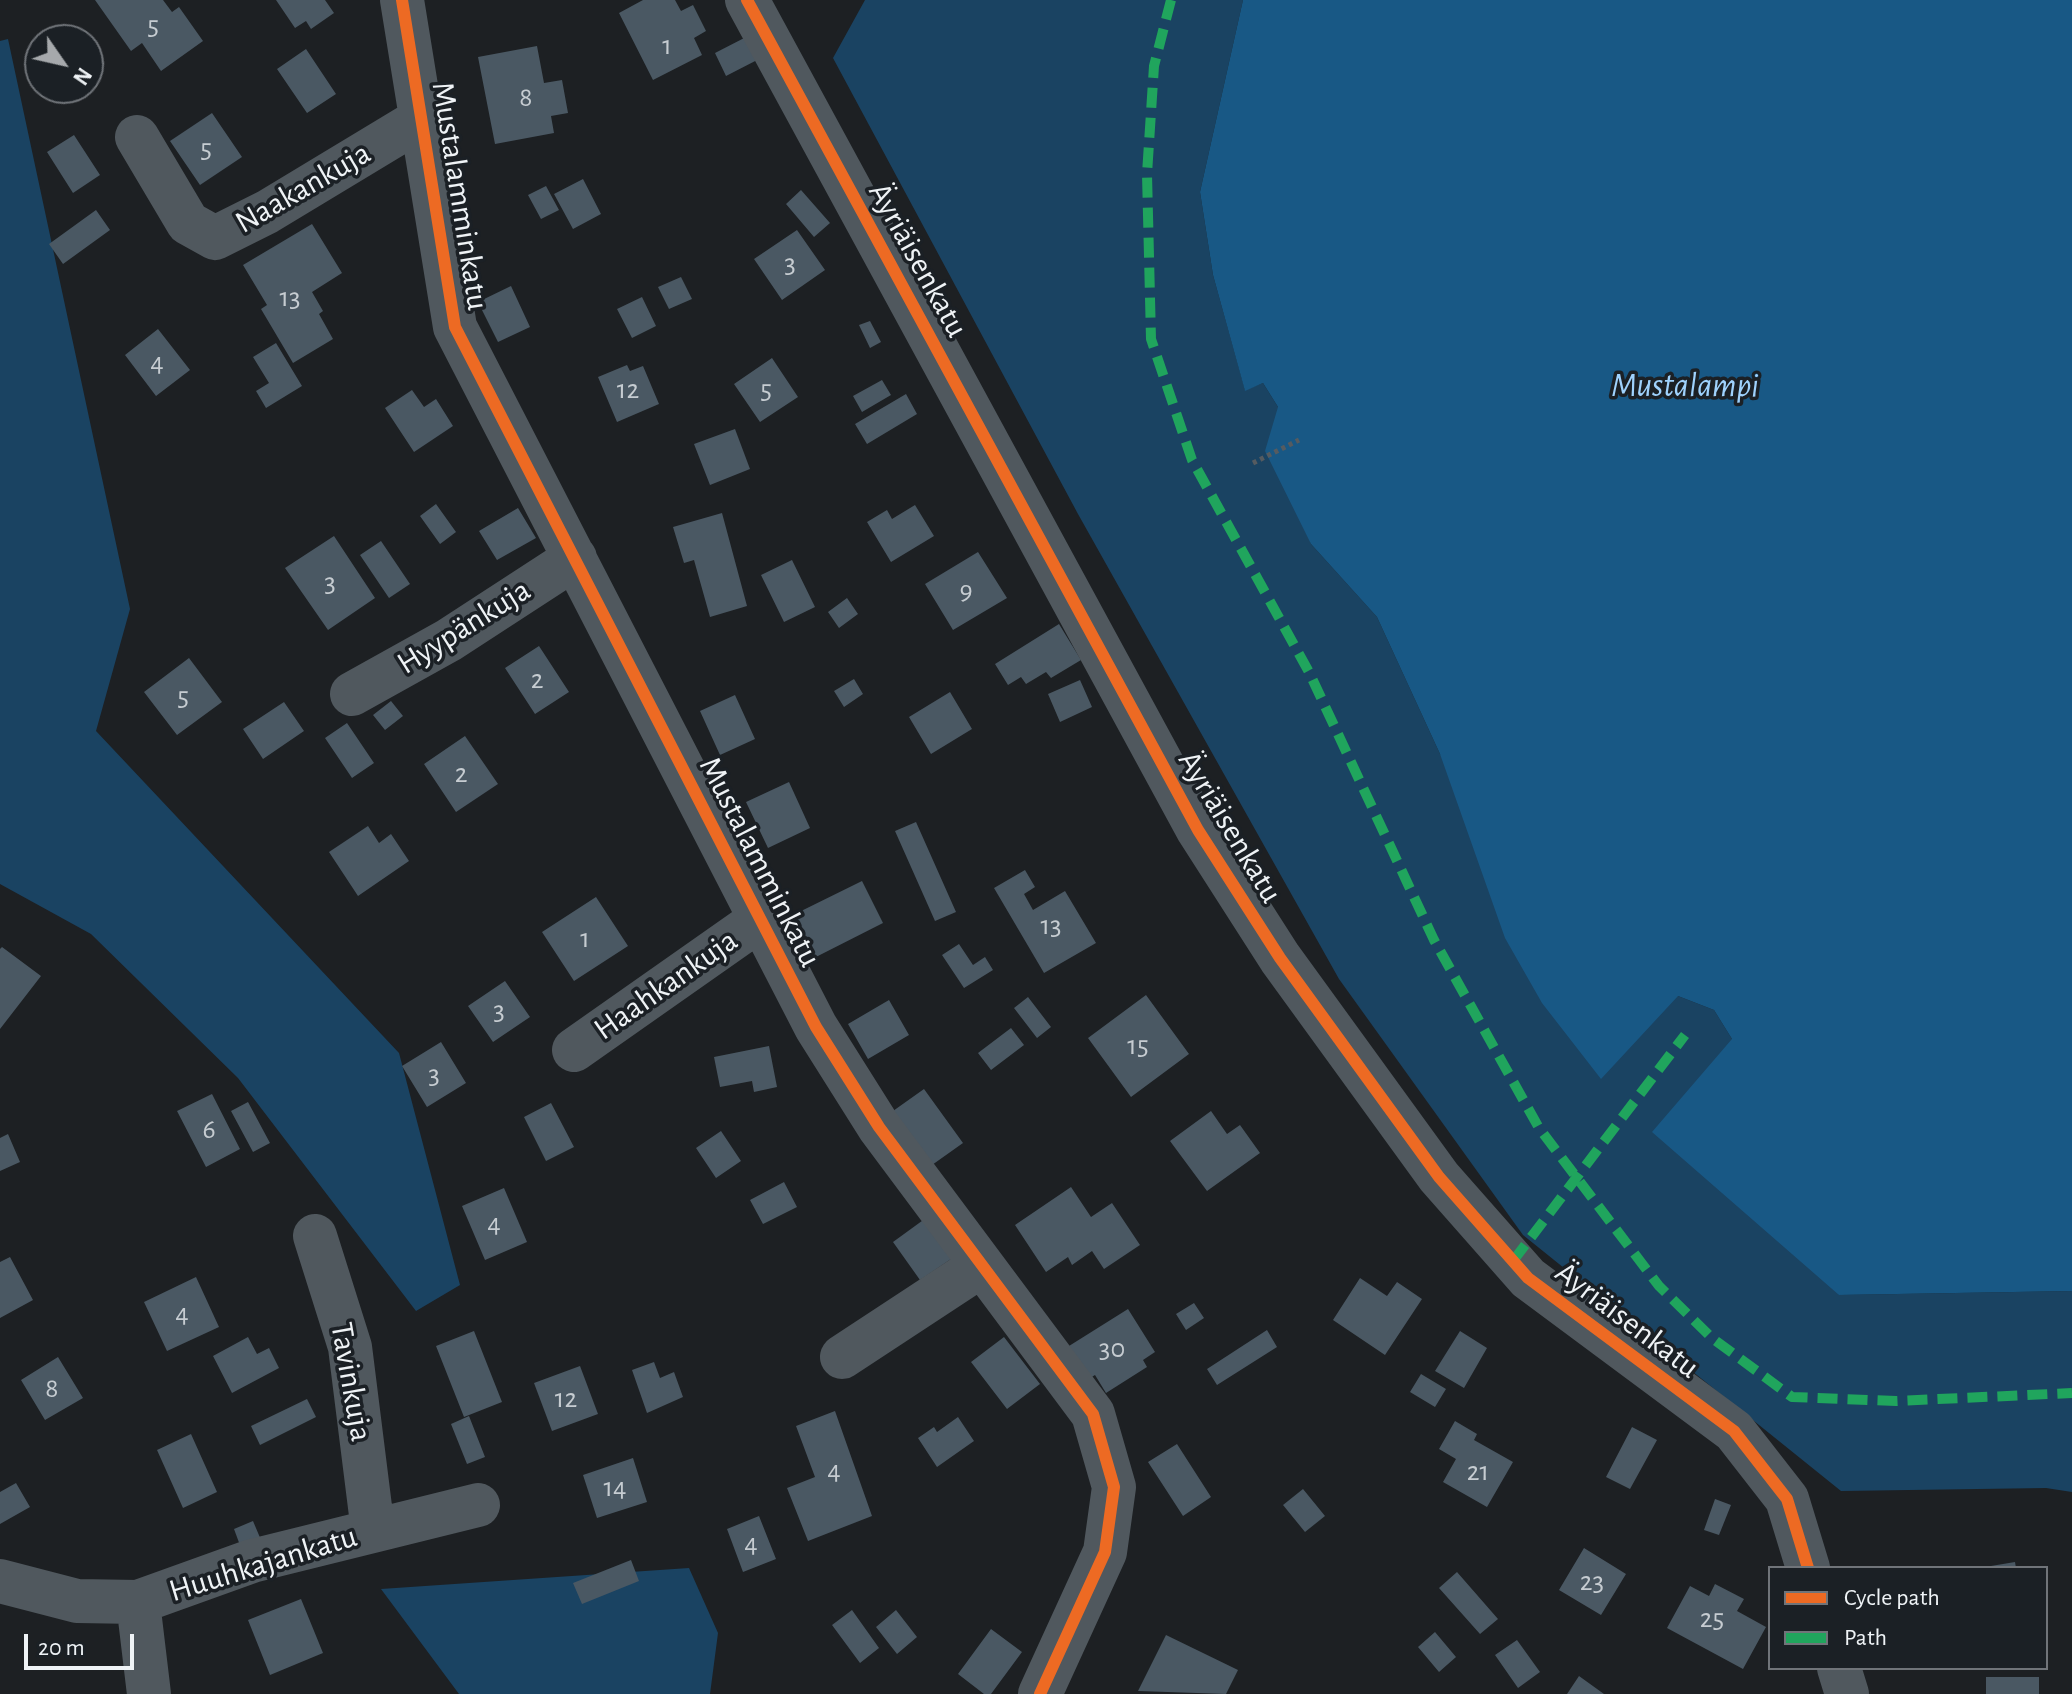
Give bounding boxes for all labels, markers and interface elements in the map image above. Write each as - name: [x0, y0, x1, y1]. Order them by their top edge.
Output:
- house number: 5: [147, 9, 159, 43]
- north arrow: [24, 24, 104, 104]
- house number: 1: [662, 29, 672, 63]
- text: N: [69, 64, 96, 89]
- street label: Mustalamminkatu: [423, 79, 497, 313]
- house number: 8: [519, 81, 533, 115]
- house number: 5: [200, 132, 212, 166]
- street label: Naakankuja: [228, 134, 378, 242]
- street label: Äyriäisenkatu: [860, 176, 976, 344]
- house number: 3: [784, 247, 796, 281]
- house number: 13: [279, 281, 301, 315]
- house number: 4: [150, 346, 164, 380]
- water label: Mustalampi: [1611, 366, 1759, 406]
- house number: 12: [617, 373, 639, 407]
- house number: 5: [760, 373, 772, 407]
- house number: 3: [324, 566, 336, 600]
- street label: Hyypänkuja: [390, 571, 538, 683]
- house number: 9: [959, 574, 973, 608]
- house number: 2: [531, 663, 543, 697]
- house number: 5: [177, 680, 189, 714]
- street label: Äyriäisenkatu: [1170, 744, 1290, 910]
- street label: Mustalamminkatu: [691, 751, 829, 973]
- house number: 2: [455, 757, 467, 791]
- house number: 13: [1040, 909, 1062, 943]
- house number: 1: [580, 922, 590, 956]
- street label: Haahkankuja: [587, 922, 745, 1048]
- house number: 3: [493, 994, 505, 1028]
- house number: 15: [1127, 1029, 1149, 1063]
- house number: 3: [428, 1058, 440, 1092]
- house number: 6: [202, 1113, 216, 1147]
- house number: 4: [487, 1207, 501, 1241]
- street label: Äyriäisenkatu: [1547, 1253, 1707, 1387]
- house number: 4: [175, 1297, 189, 1331]
- street label: Tavinkuja: [322, 1320, 380, 1444]
- house number: 30: [1099, 1332, 1125, 1366]
- house number: 8: [45, 1372, 59, 1406]
- house number: 12: [555, 1382, 577, 1416]
- house number: 4: [827, 1454, 841, 1488]
- house number: 21: [1467, 1455, 1489, 1489]
- house number: 14: [603, 1471, 627, 1505]
- street label: Huuhkajankatu: [164, 1517, 362, 1611]
- house number: 4: [744, 1527, 758, 1561]
- house number: 23: [1580, 1565, 1604, 1599]
- legend: [1768, 1566, 2048, 1670]
- text: Cycle path: [1844, 1586, 1940, 1610]
- house number: 25: [1700, 1602, 1724, 1636]
- scale bar: [28, 1618, 138, 1668]
- text: Path: [1844, 1626, 1887, 1650]
- text: 20 m: [38, 1636, 85, 1660]

